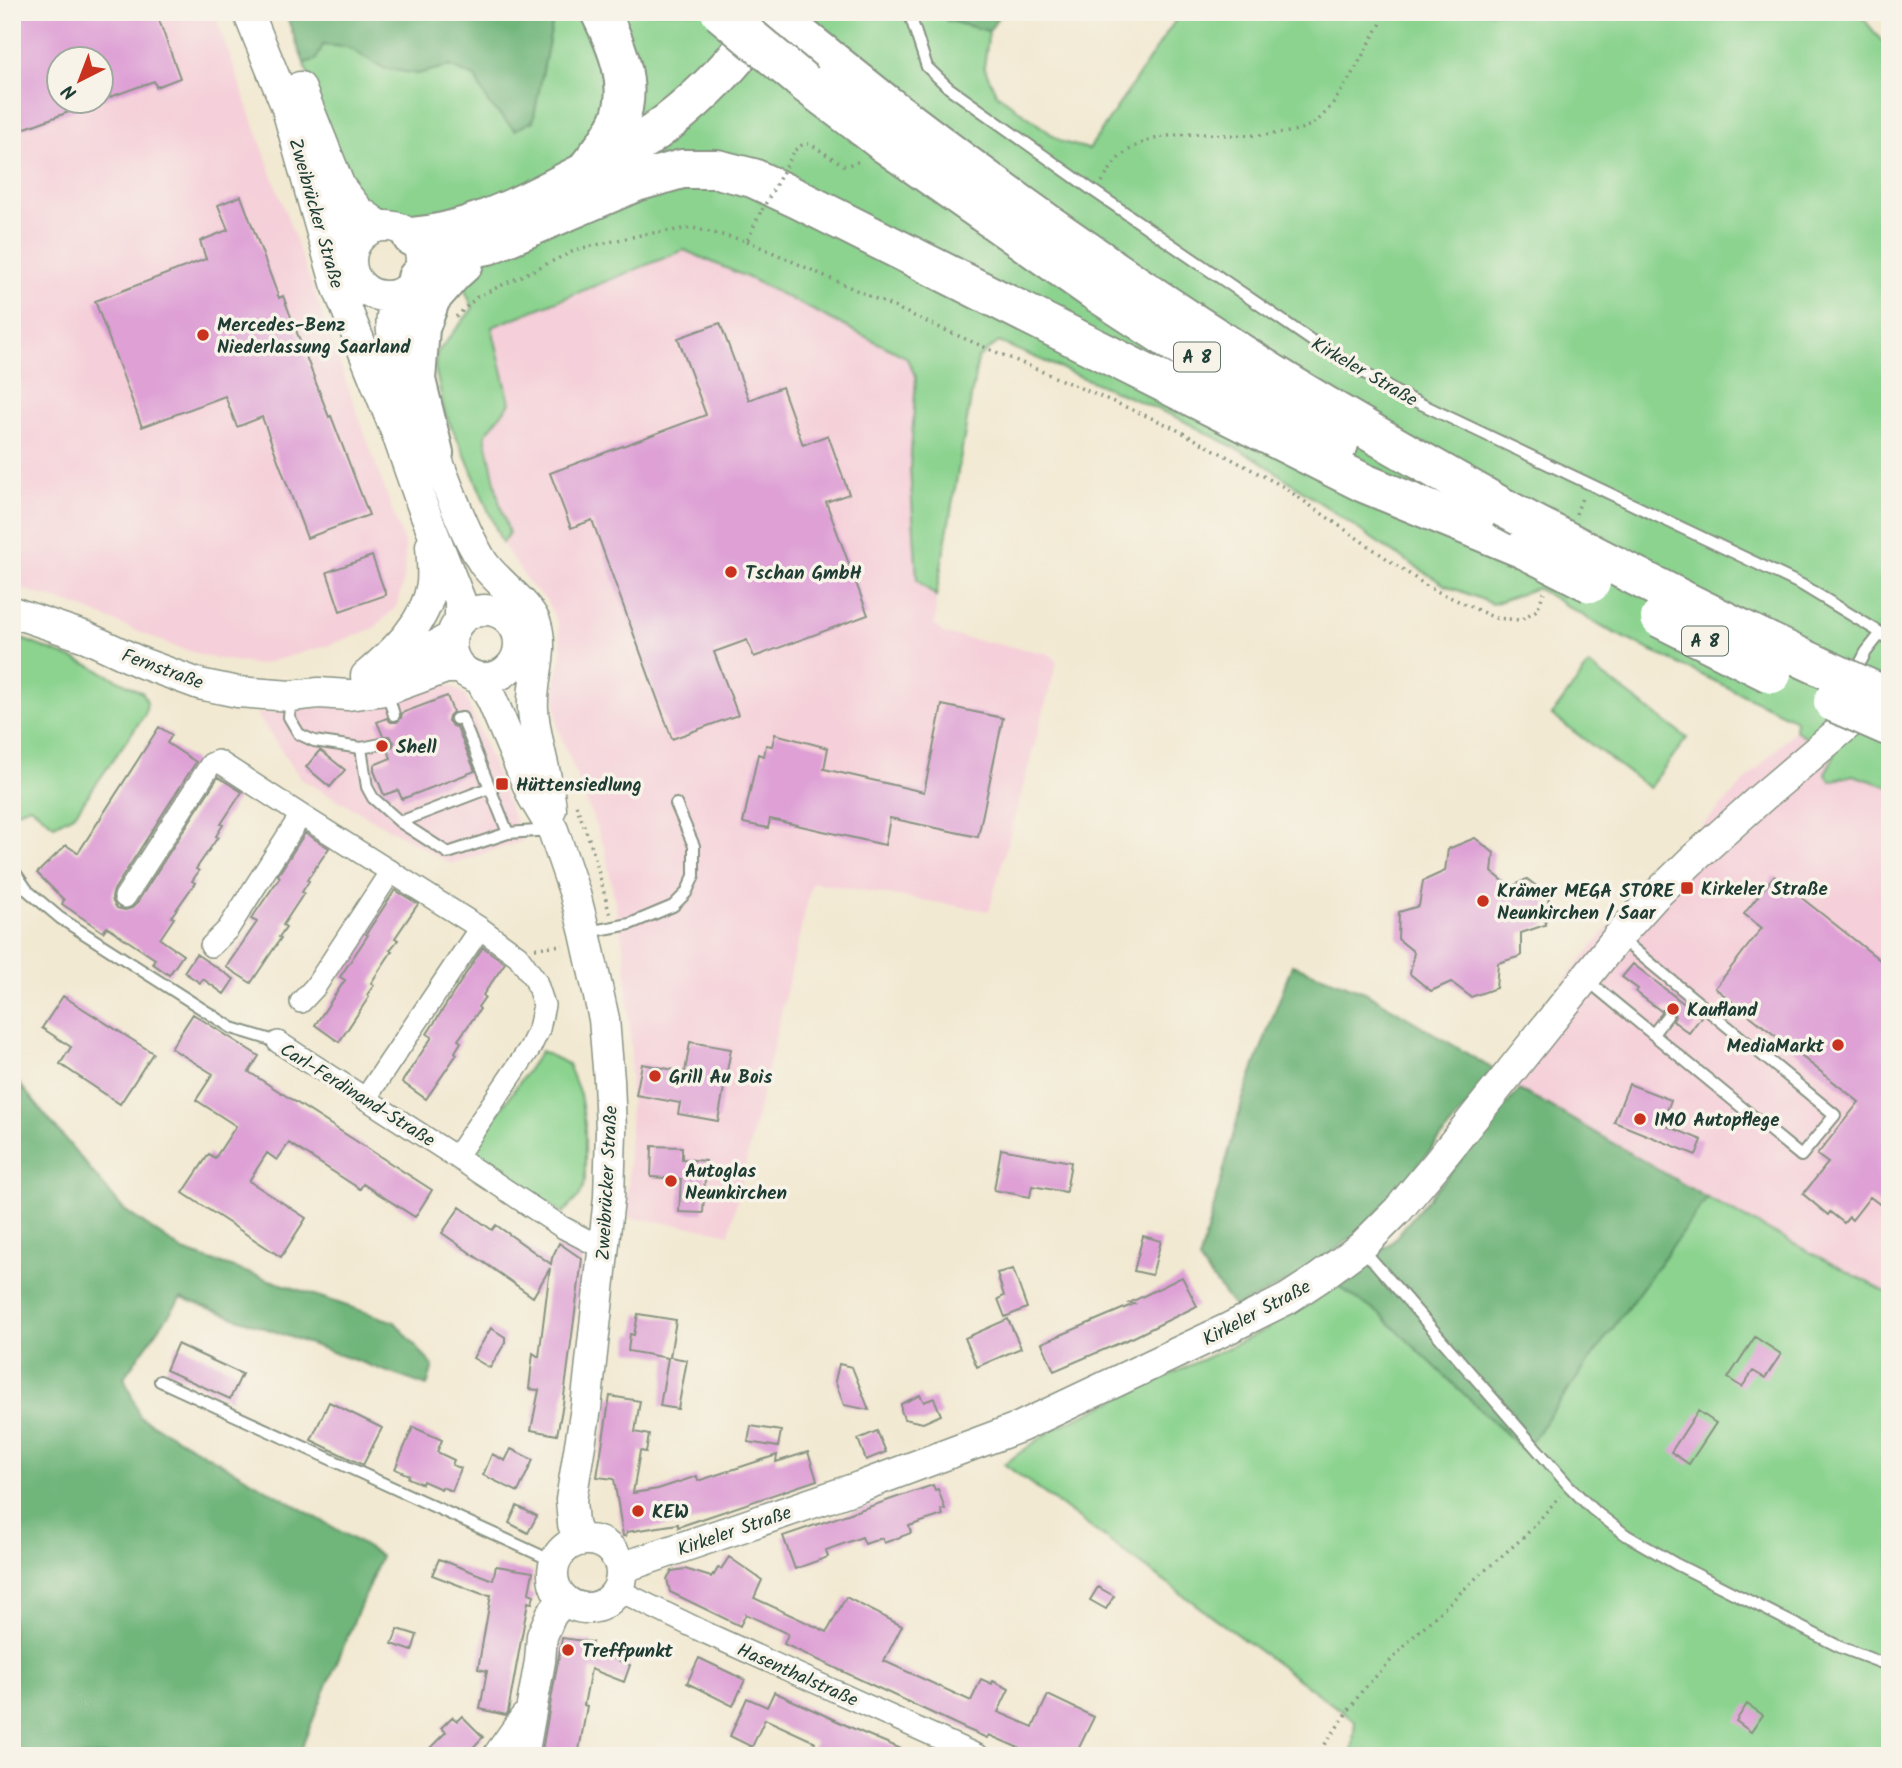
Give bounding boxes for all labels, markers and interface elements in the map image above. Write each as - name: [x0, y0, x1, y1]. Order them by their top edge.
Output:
- north arrow: [46, 46, 116, 116]
- text: N: [55, 76, 84, 106]
- street label: Zweibrücker Straße: [279, 135, 351, 293]
- place label: Mercedes-Benz Niederlassung Saarland: [217, 311, 411, 363]
- marker: Mercedes-Benz Niederlassung Saarland: [195, 327, 211, 343]
- street label: Kirkeler Straße: [1305, 330, 1423, 416]
- road number: A 8: [1174, 342, 1220, 372]
- place label: Tschan GmbH: [745, 559, 862, 589]
- marker: Tschan GmbH: [723, 564, 739, 580]
- road number: A 8: [1682, 626, 1728, 656]
- street label: Fernstraße: [117, 641, 208, 699]
- place label: Shell: [396, 733, 438, 763]
- marker: Shell: [374, 738, 390, 754]
- place label: Hüttensiedlung: [516, 771, 642, 801]
- marker: Hüttensiedlung: [494, 776, 510, 792]
- place label: Kirkeler Straße: [1701, 875, 1828, 905]
- place label: Krämer MEGA STORE Neunkirchen / Saar: [1497, 877, 1676, 929]
- marker: Kirkeler Straße: [1679, 880, 1695, 896]
- marker: Krämer MEGA STORE Neunkirchen / Saar: [1475, 893, 1491, 909]
- place label: Kaufland: [1687, 996, 1758, 1026]
- marker: Kaufland: [1665, 1001, 1681, 1017]
- place label: MediaMarkt: [1727, 1032, 1824, 1062]
- street label: Carl-Ferdinand-Straße: [273, 1036, 441, 1156]
- marker: MediaMarkt: [1830, 1037, 1846, 1053]
- place label: Grill Au Bois: [669, 1063, 773, 1093]
- marker: Grill Au Bois: [647, 1068, 663, 1084]
- street label: Zweibrücker Straße: [589, 1104, 627, 1261]
- place label: IMO Autopflege: [1654, 1106, 1779, 1136]
- marker: IMO Autopflege: [1632, 1111, 1648, 1127]
- place label: Autoglas Neunkirchen: [685, 1157, 787, 1209]
- marker: Autoglas Neunkirchen: [663, 1173, 679, 1189]
- street label: Kirkeler Straße: [1197, 1272, 1317, 1355]
- place label: KEW: [652, 1498, 689, 1528]
- street label: Kirkeler Straße: [674, 1498, 796, 1565]
- marker: KEW: [630, 1503, 646, 1519]
- street label: Hasenthalstraße: [732, 1636, 863, 1716]
- place label: Treffpunkt: [582, 1637, 673, 1667]
- marker: Treffpunkt: [560, 1642, 576, 1658]

